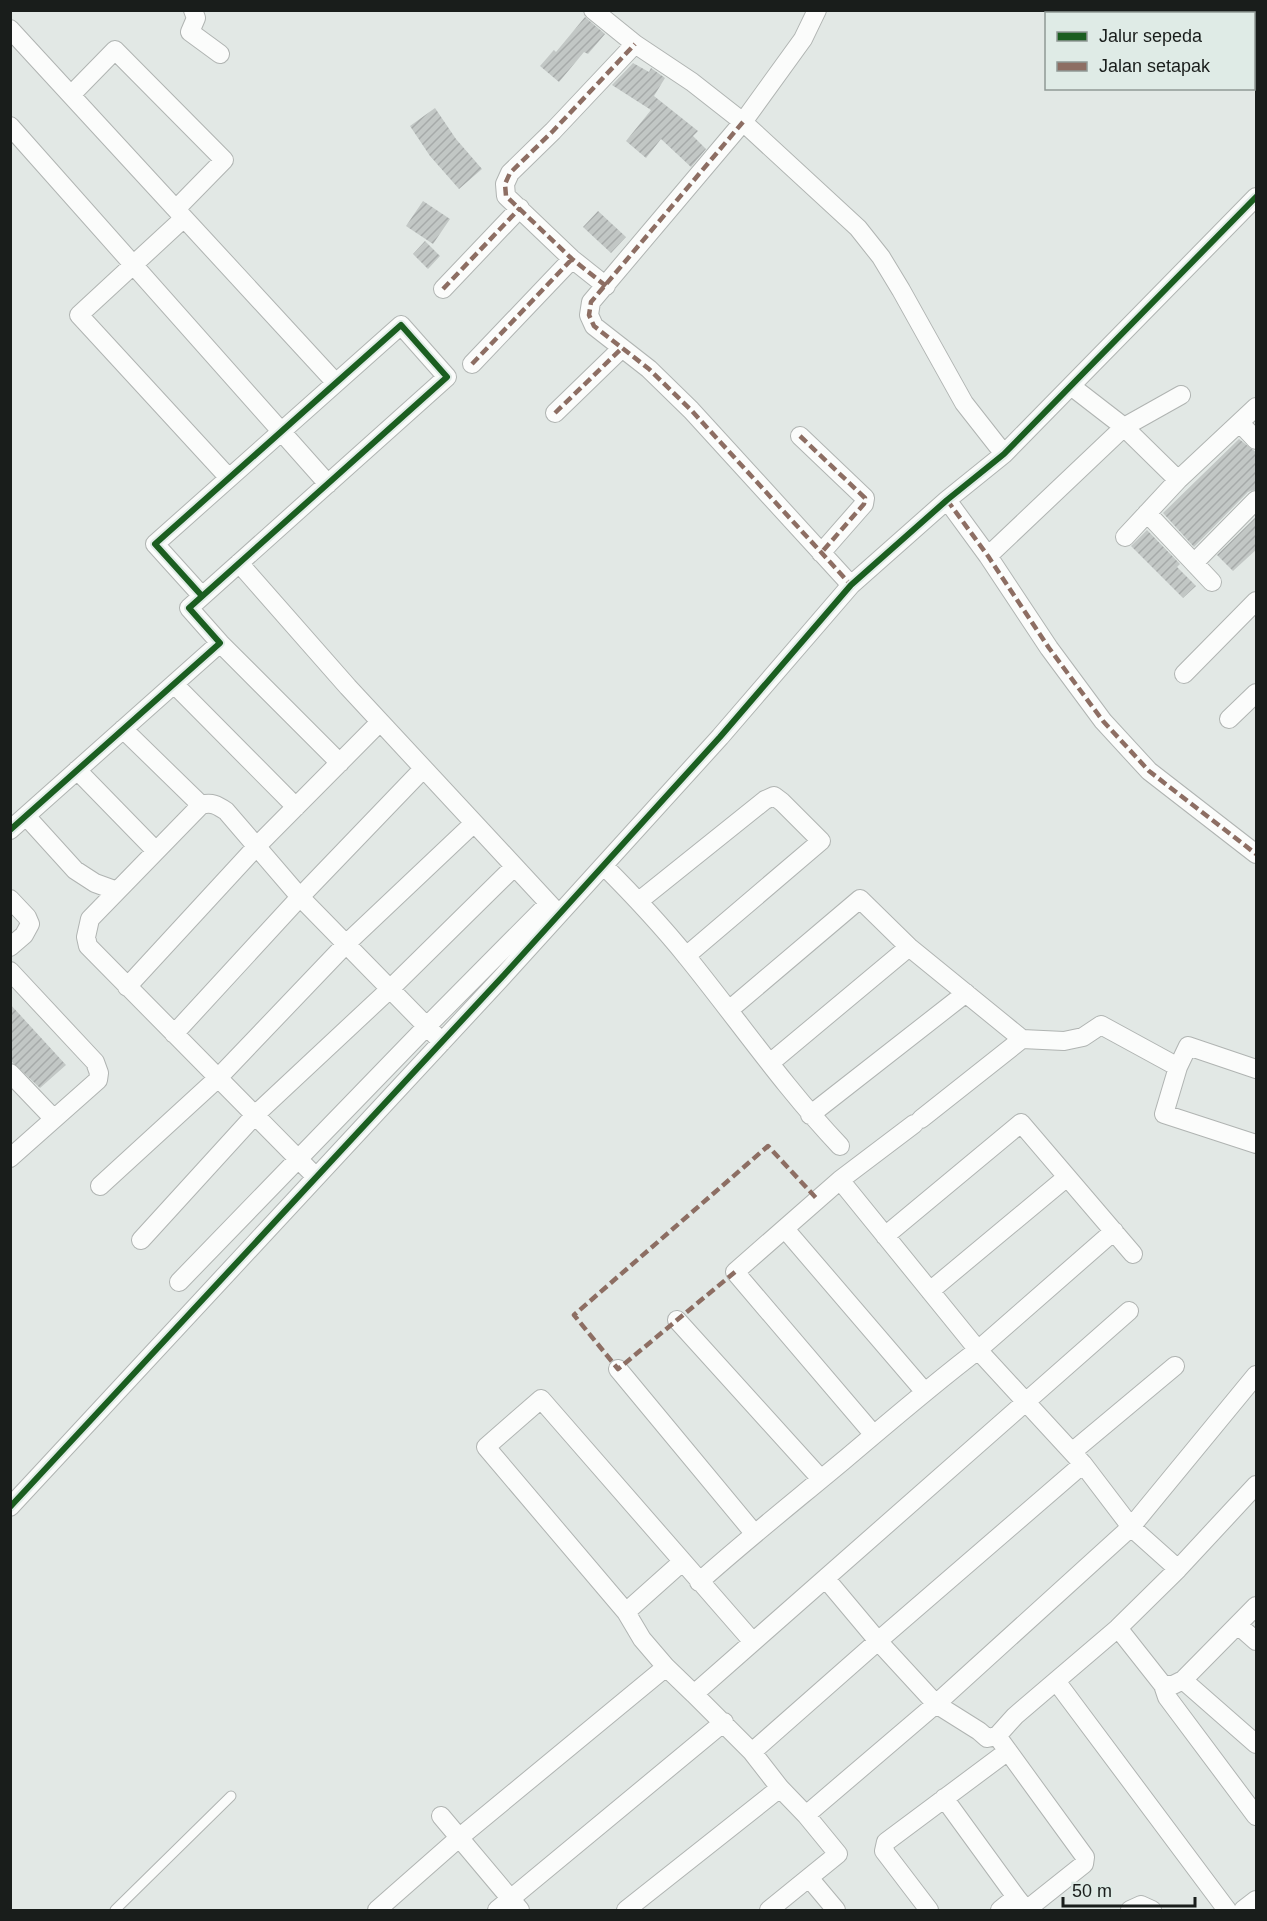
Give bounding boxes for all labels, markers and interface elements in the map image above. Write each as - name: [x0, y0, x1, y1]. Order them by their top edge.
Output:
- legend: [1045, 12, 1255, 90]
- text: Jalur sepeda: [1099, 26, 1203, 46]
- text: Jalan setapak: [1099, 56, 1211, 76]
- scale bar: [1063, 1870, 1195, 1908]
- text: 50 m: [1072, 1881, 1112, 1901]

